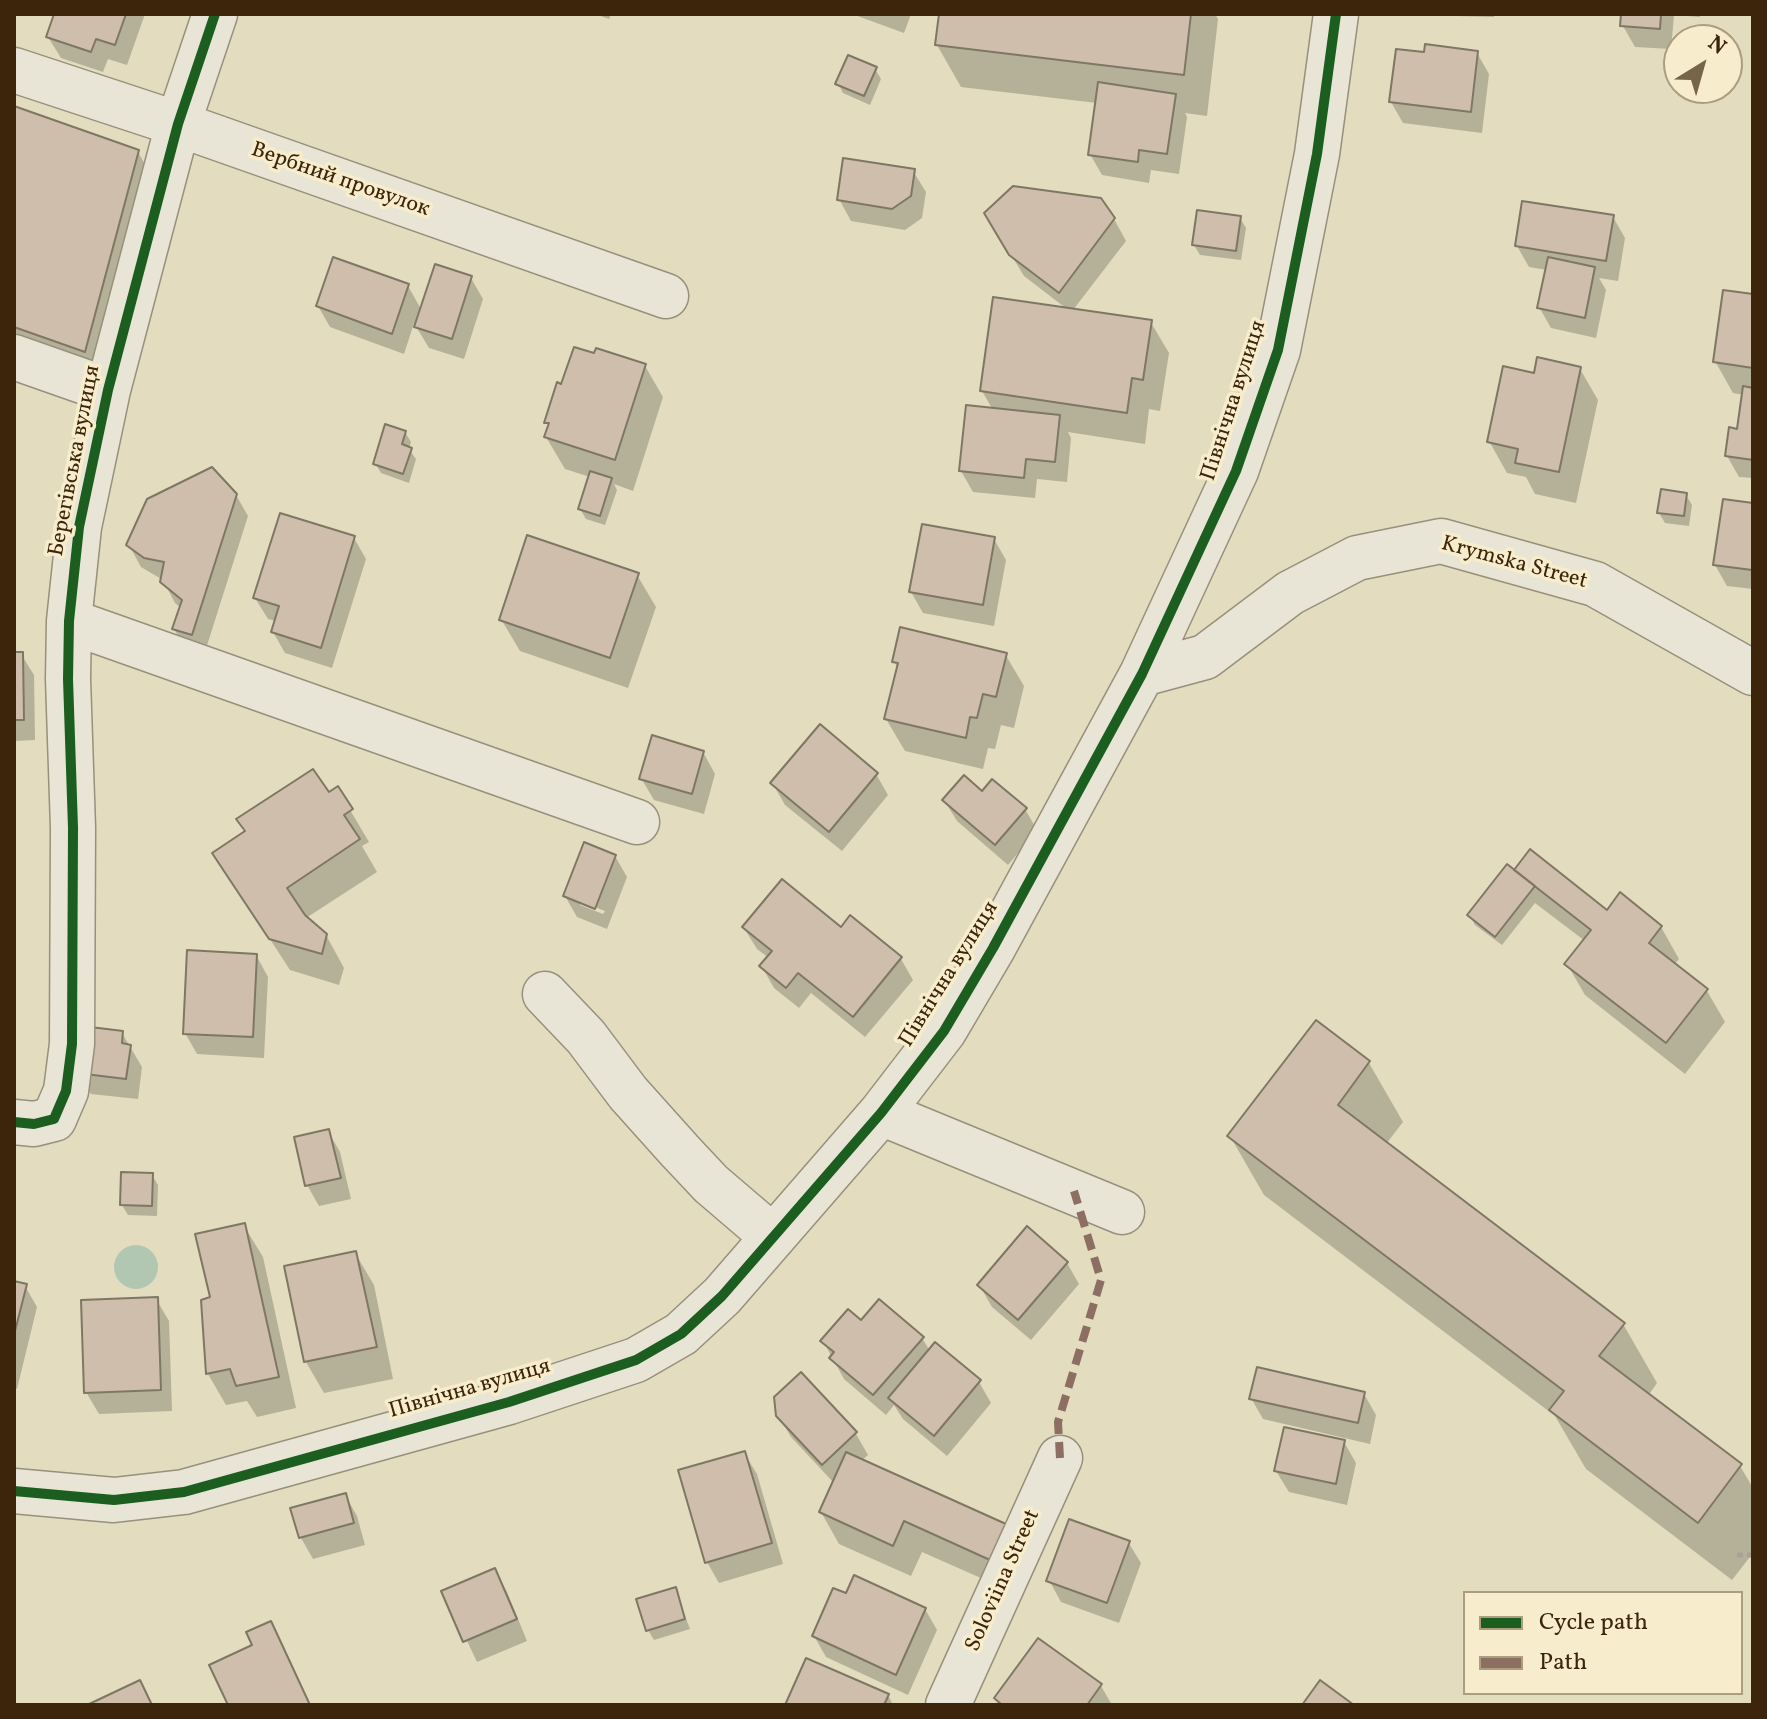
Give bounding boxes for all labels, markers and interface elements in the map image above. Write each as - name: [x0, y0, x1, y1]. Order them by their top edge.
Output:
- north arrow: [1663, 24, 1743, 104]
- text: N: [1701, 29, 1732, 63]
- street label: Вербний провулок: [247, 138, 433, 224]
- street label: Північна вулиця: [1197, 318, 1273, 484]
- street label: Берегівська вулиця: [45, 363, 107, 559]
- street label: Krymska Street: [1438, 532, 1590, 596]
- street label: Північна вулиця: [895, 897, 1005, 1053]
- street label: Північна вулиця: [386, 1354, 554, 1426]
- street label: Soloviina Street: [961, 1506, 1047, 1656]
- legend: [1463, 1591, 1743, 1695]
- text: Cycle path: [1539, 1606, 1648, 1640]
- text: Path: [1539, 1646, 1587, 1680]

